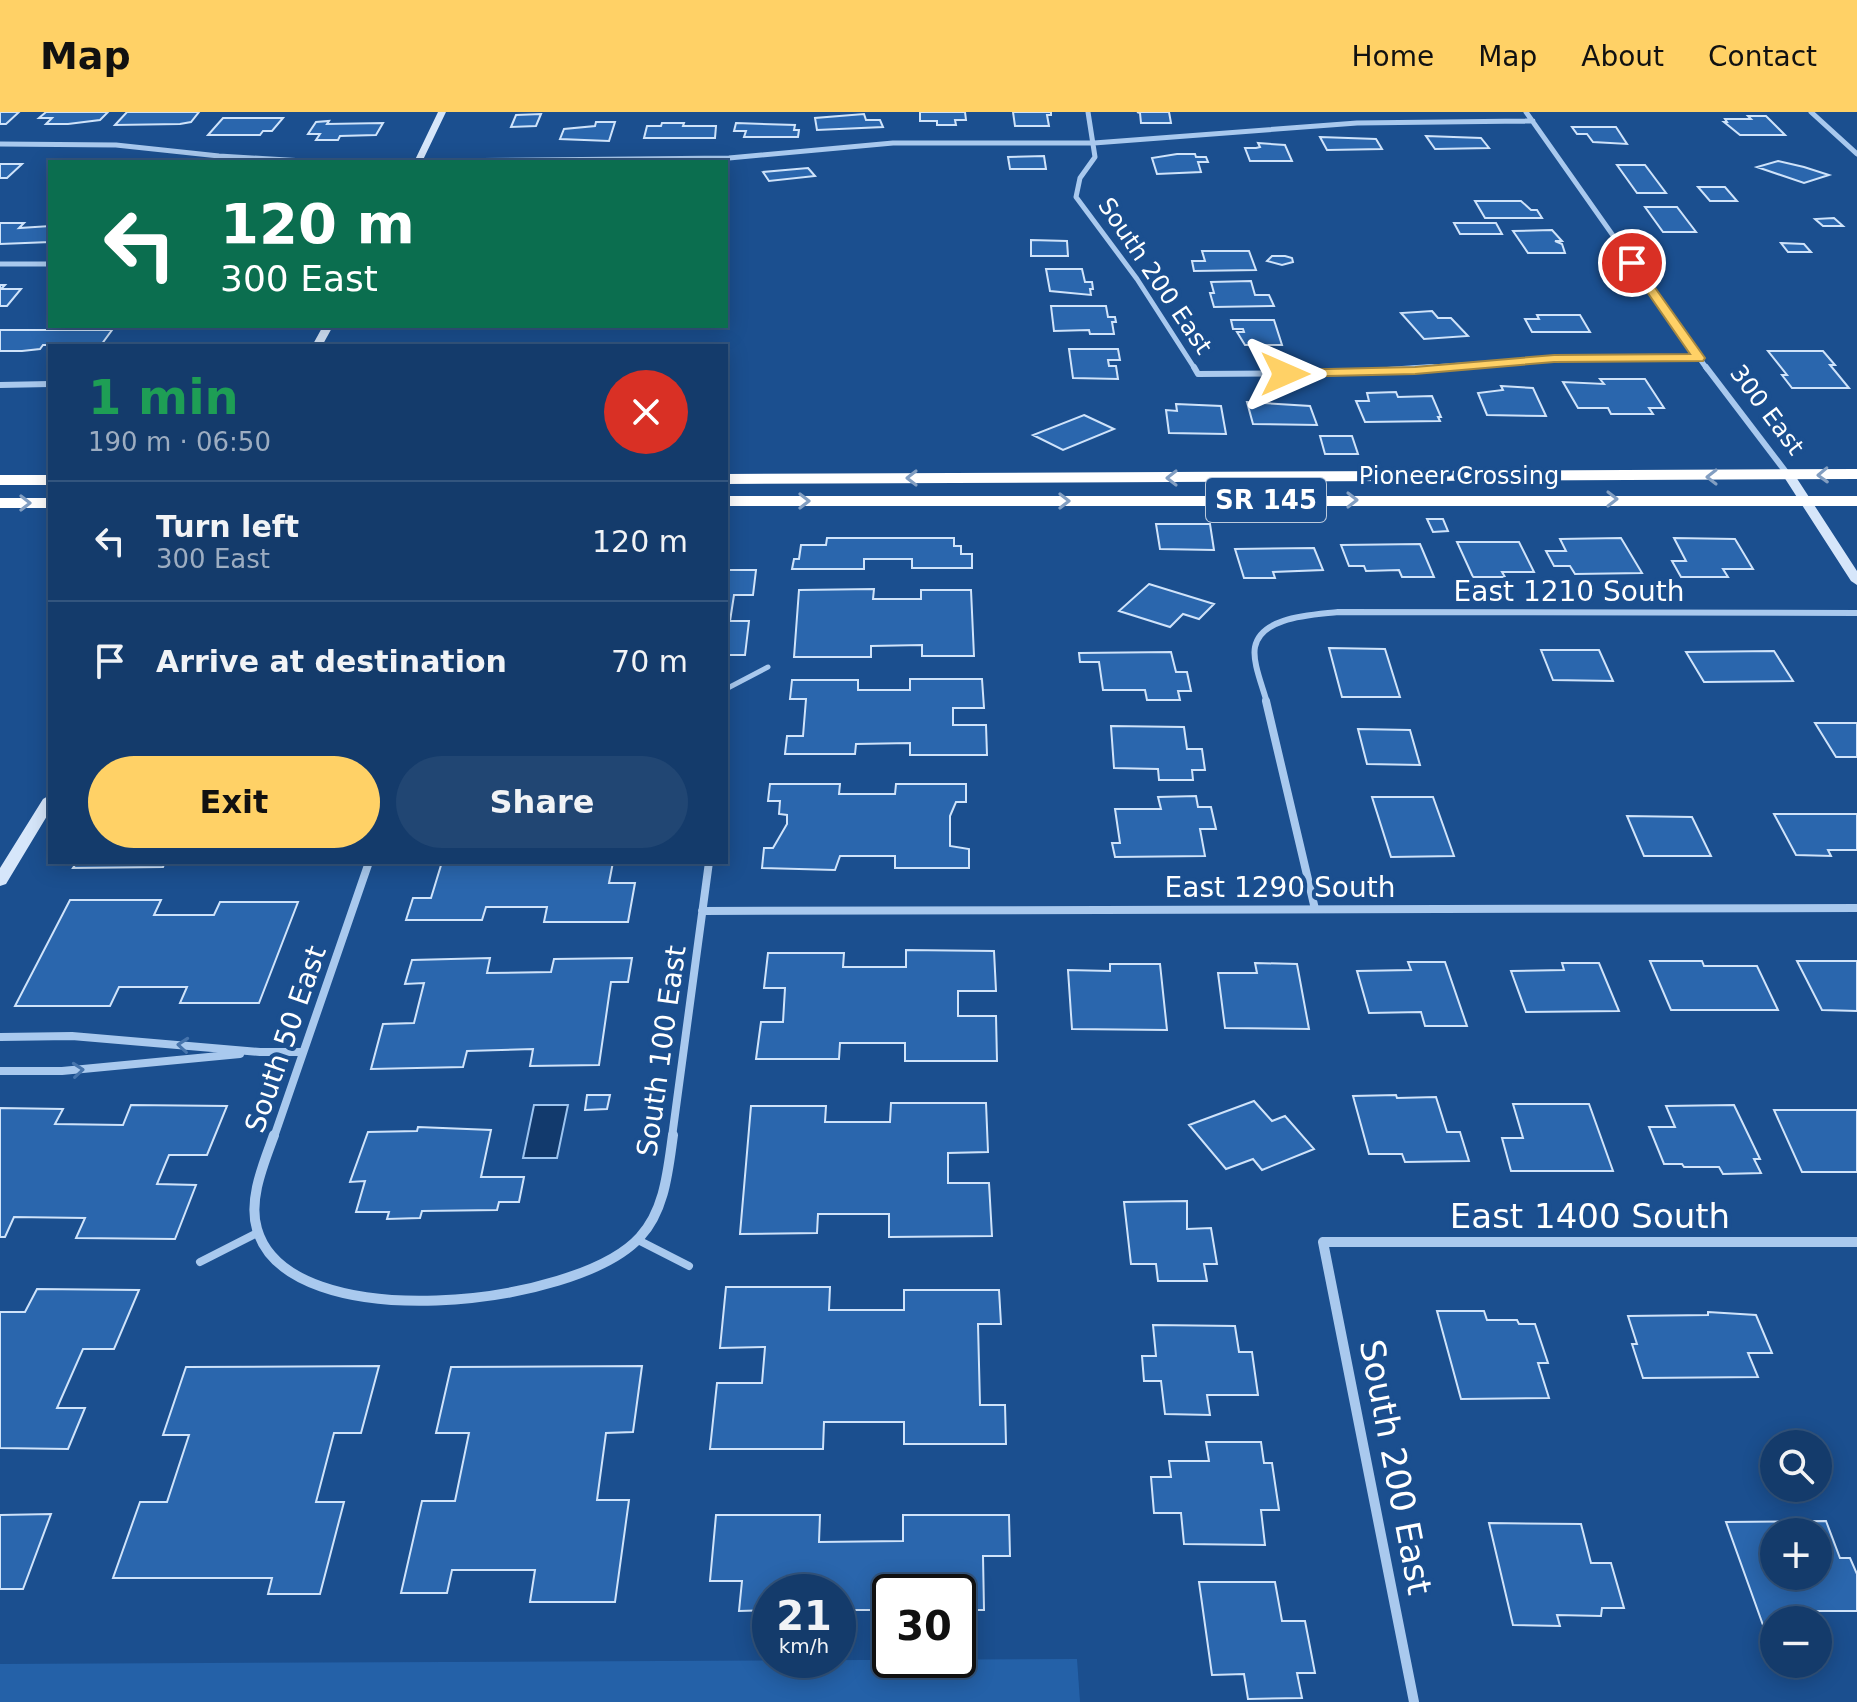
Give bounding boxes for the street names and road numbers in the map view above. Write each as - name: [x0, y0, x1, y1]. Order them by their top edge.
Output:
- street label: South 200 East: [1092, 192, 1218, 360]
- street label: 300 East: [1724, 360, 1810, 460]
- street label: Pioneer Crossing: [1359, 462, 1559, 490]
- road number: SR 145: [1206, 478, 1326, 522]
- street label: East 1210 South: [1454, 575, 1684, 608]
- street label: East 1290 South: [1165, 871, 1395, 904]
- street label: South 50 East: [238, 941, 333, 1137]
- street label: South 100 East: [630, 943, 693, 1159]
- street label: East 1400 South: [1450, 1196, 1730, 1236]
- street label: South 200 East: [1352, 1336, 1440, 1598]

